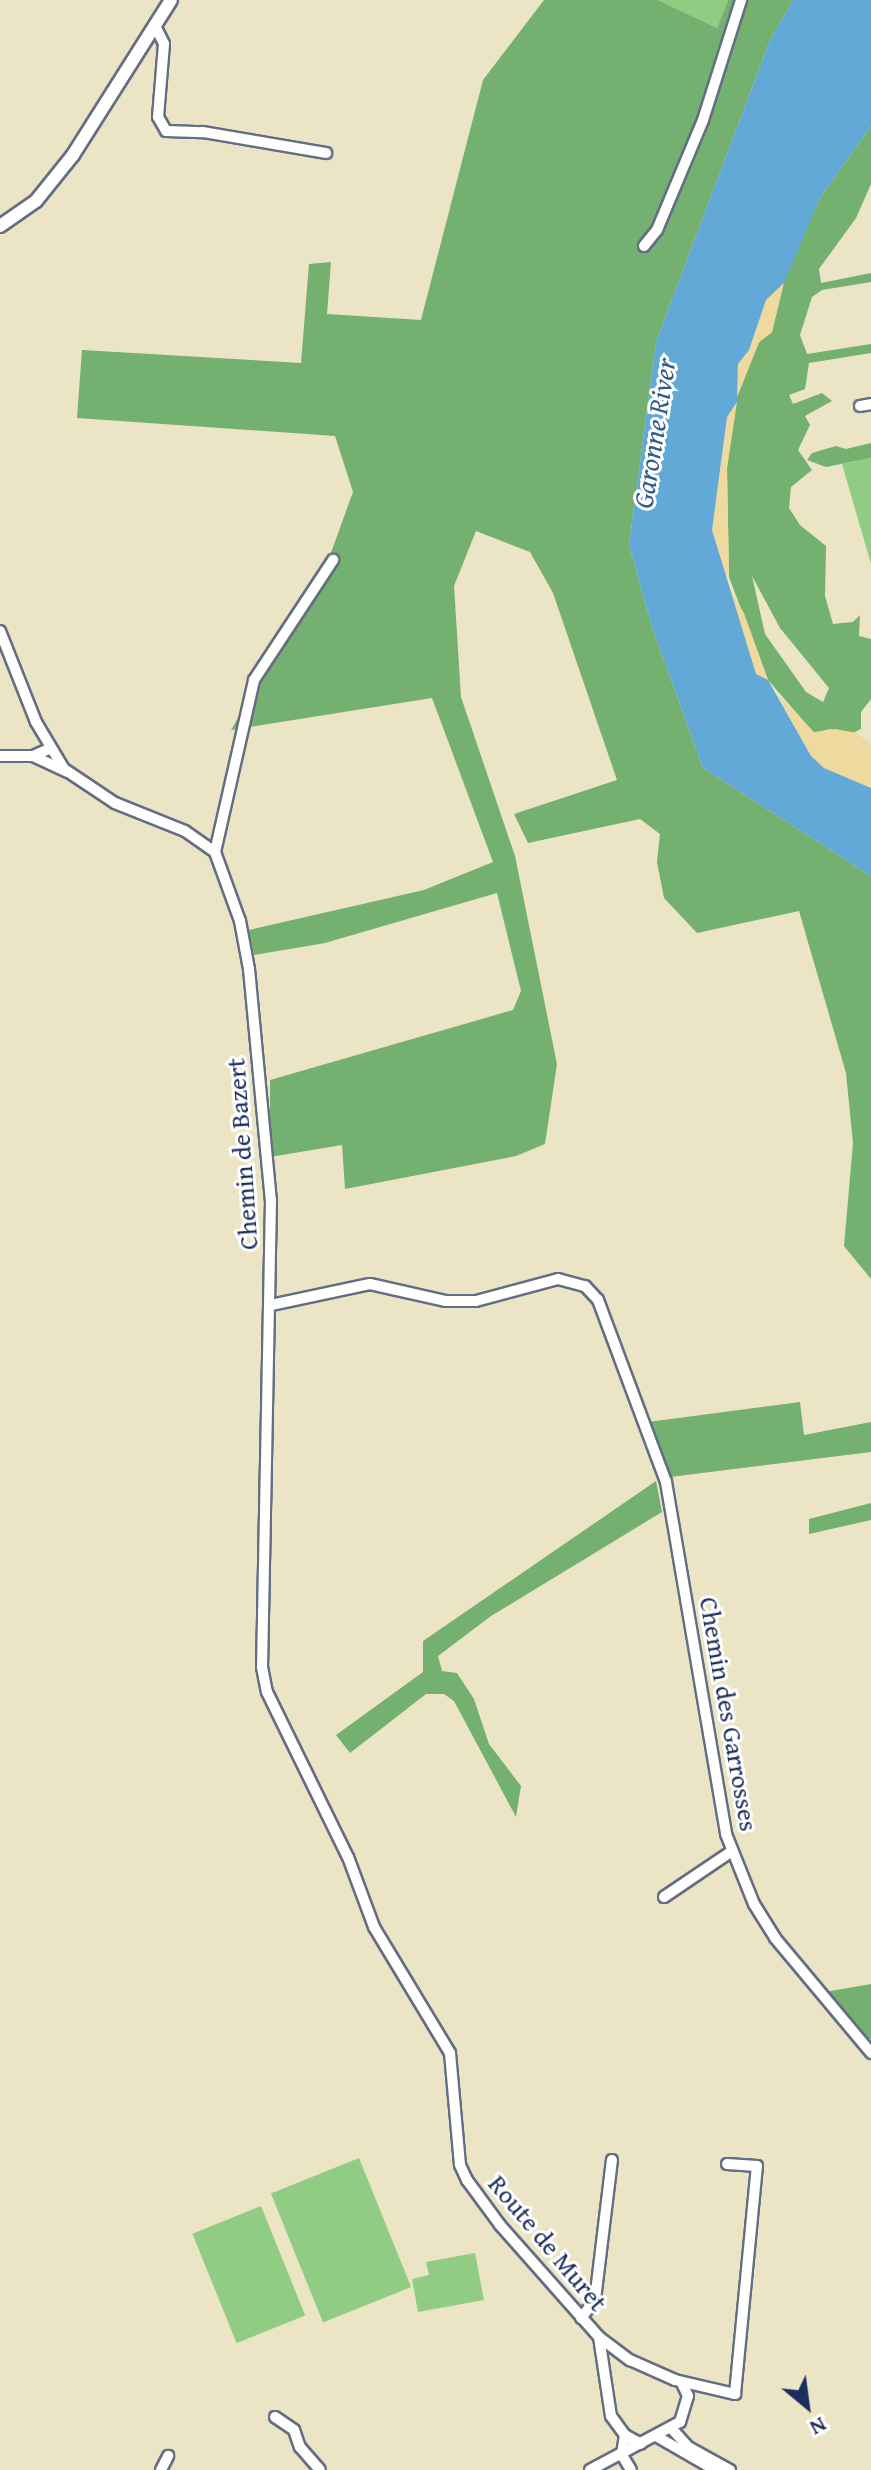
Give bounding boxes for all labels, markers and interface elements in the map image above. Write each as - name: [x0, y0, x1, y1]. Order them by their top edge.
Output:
- water label: Garonne River: [626, 356, 682, 510]
- street label: Chemin de Bazert: [220, 1057, 264, 1251]
- street label: Chemin des Garrosses: [693, 1595, 765, 1833]
- street label: Route de Muret: [482, 2169, 614, 2317]
- north arrow: [767, 2366, 847, 2446]
- text: N: [804, 2409, 833, 2445]

